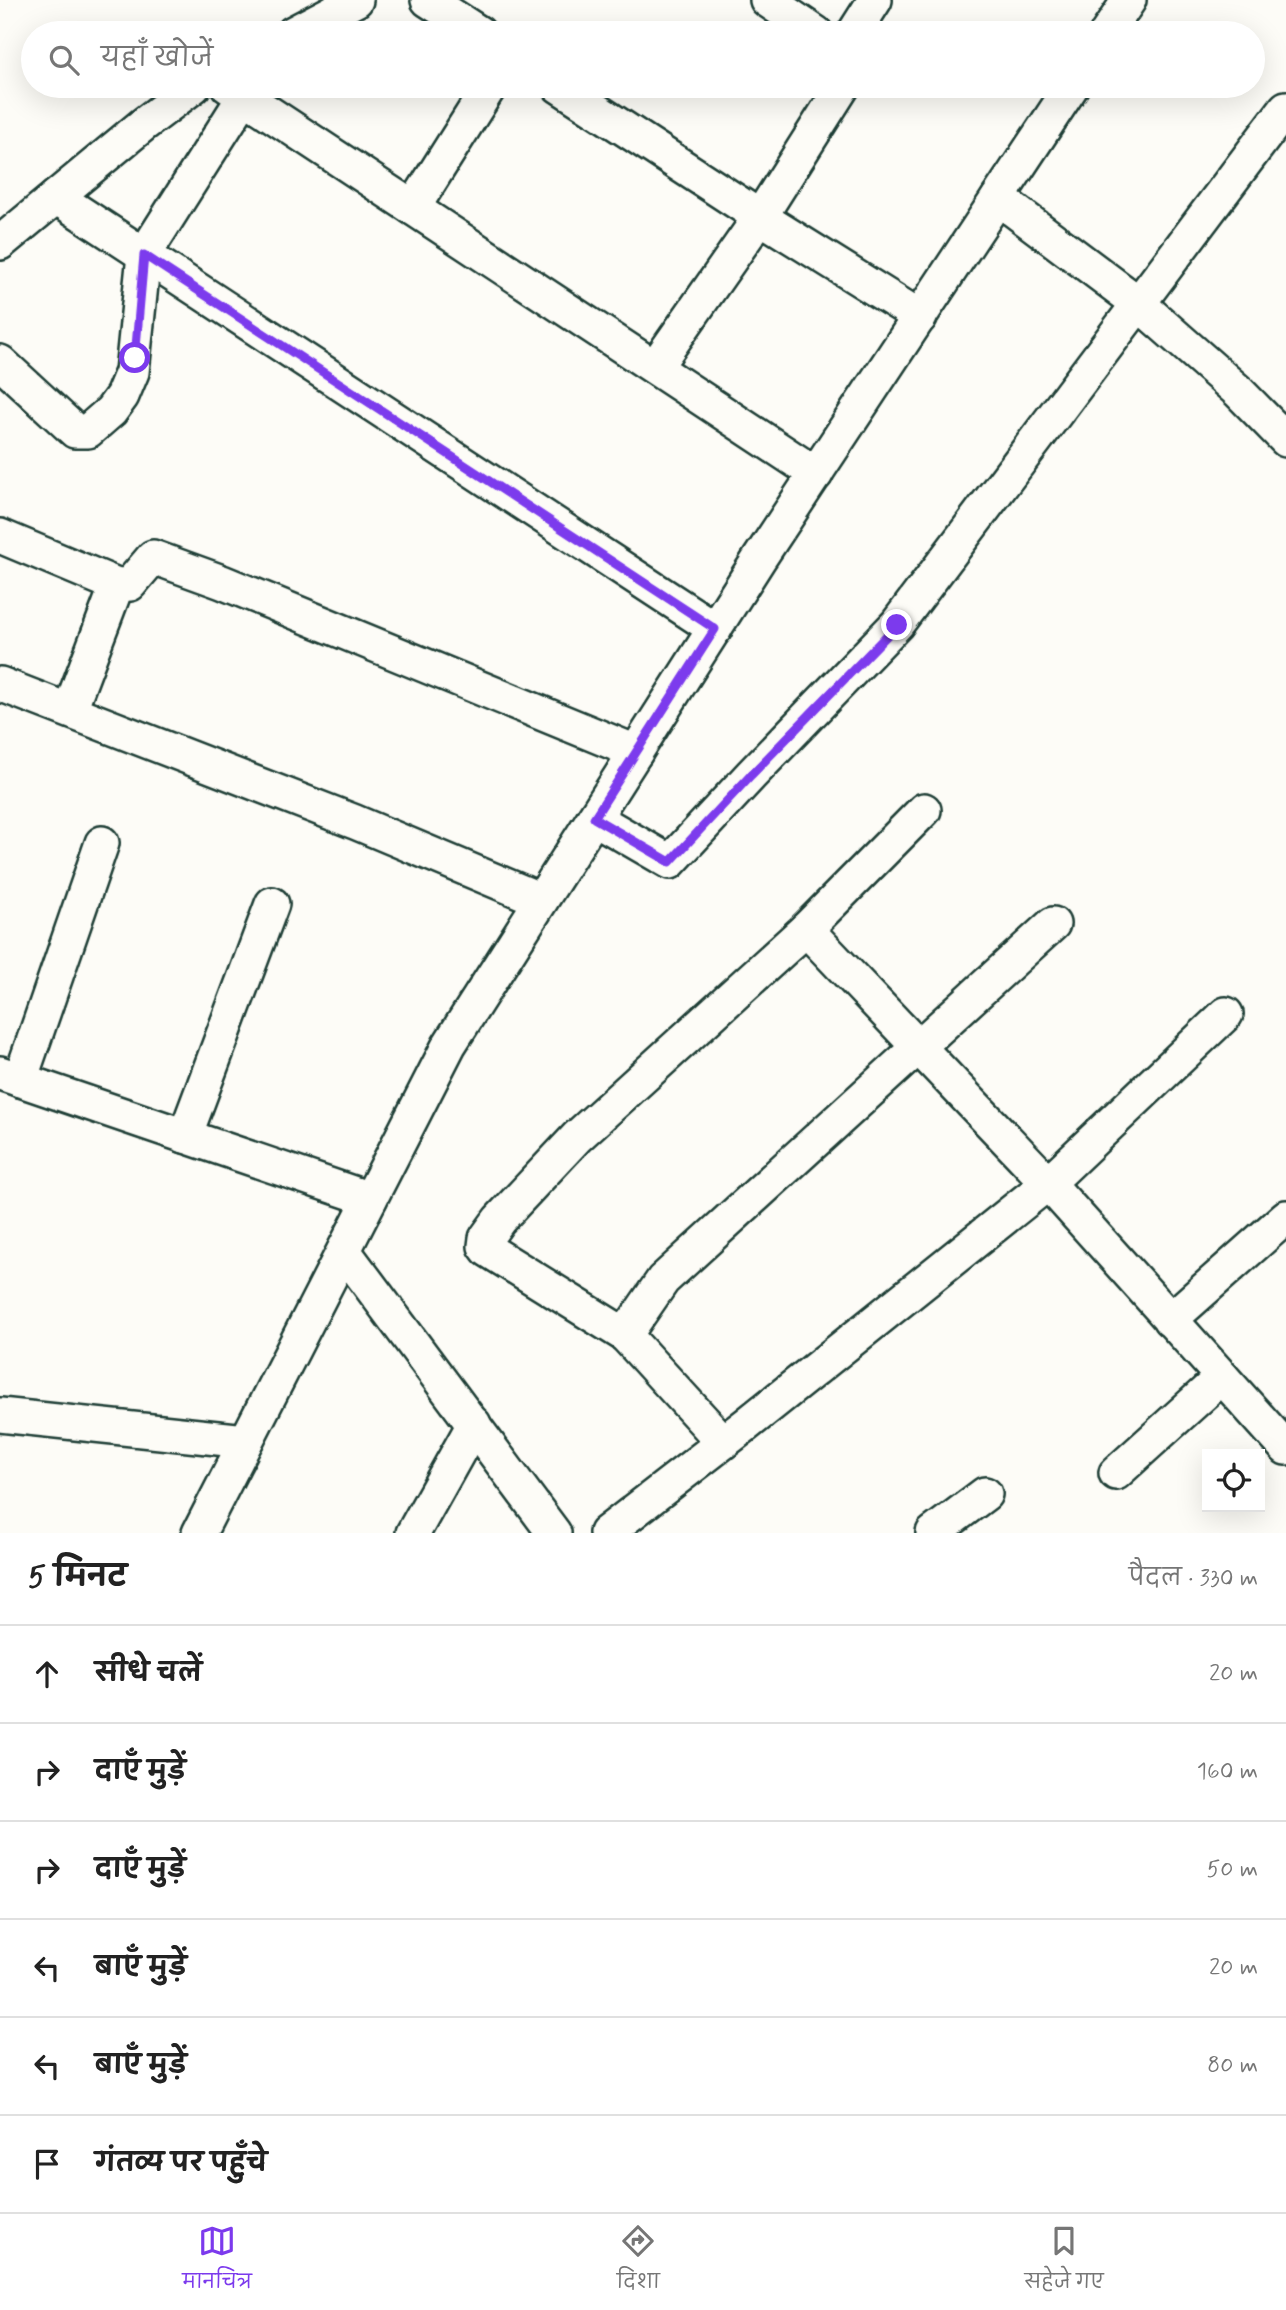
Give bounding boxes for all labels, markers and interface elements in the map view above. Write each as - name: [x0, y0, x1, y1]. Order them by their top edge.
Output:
- search box: [21, 21, 1265, 98]
- icon: search: [45, 41, 83, 79]
- text: यहाँ खोजें: [101, 42, 213, 76]
- route start: [119, 342, 150, 373]
- route end: [881, 609, 912, 640]
- map controls: [1202, 1449, 1265, 1512]
- button: locate: [1202, 1449, 1265, 1512]
- text: 5 मिनट: [28, 1558, 127, 1597]
- text: पैदल · 330 m: [1129, 1564, 1258, 1594]
- icon: ahead: [28, 1655, 66, 1693]
- text: सीधे चलें: [95, 1657, 202, 1691]
- text: 20 m: [1209, 1659, 1258, 1689]
- icon: right: [28, 1753, 66, 1791]
- text: दाएँ मुड़ें: [95, 1755, 186, 1789]
- text: 160 m: [1197, 1757, 1258, 1787]
- icon: right: [28, 1851, 66, 1889]
- text: दाएँ मुड़ें: [95, 1853, 186, 1887]
- text: 50 m: [1207, 1855, 1258, 1885]
- icon: left: [28, 1949, 66, 1987]
- text: बाएँ मुड़ें: [95, 1951, 187, 1985]
- text: 20 m: [1209, 1953, 1258, 1983]
- icon: left: [28, 2047, 66, 2085]
- text: बाएँ मुड़ें: [95, 2049, 187, 2083]
- text: 80 m: [1207, 2051, 1258, 2081]
- icon: arrive: [28, 2145, 66, 2183]
- text: गंतव्य पर पहुँचे: [95, 2147, 267, 2181]
- tab: मानचित्र: [182, 2222, 252, 2302]
- tab: दिशा: [617, 2222, 660, 2302]
- tab: सहेजे गए: [1024, 2222, 1104, 2302]

